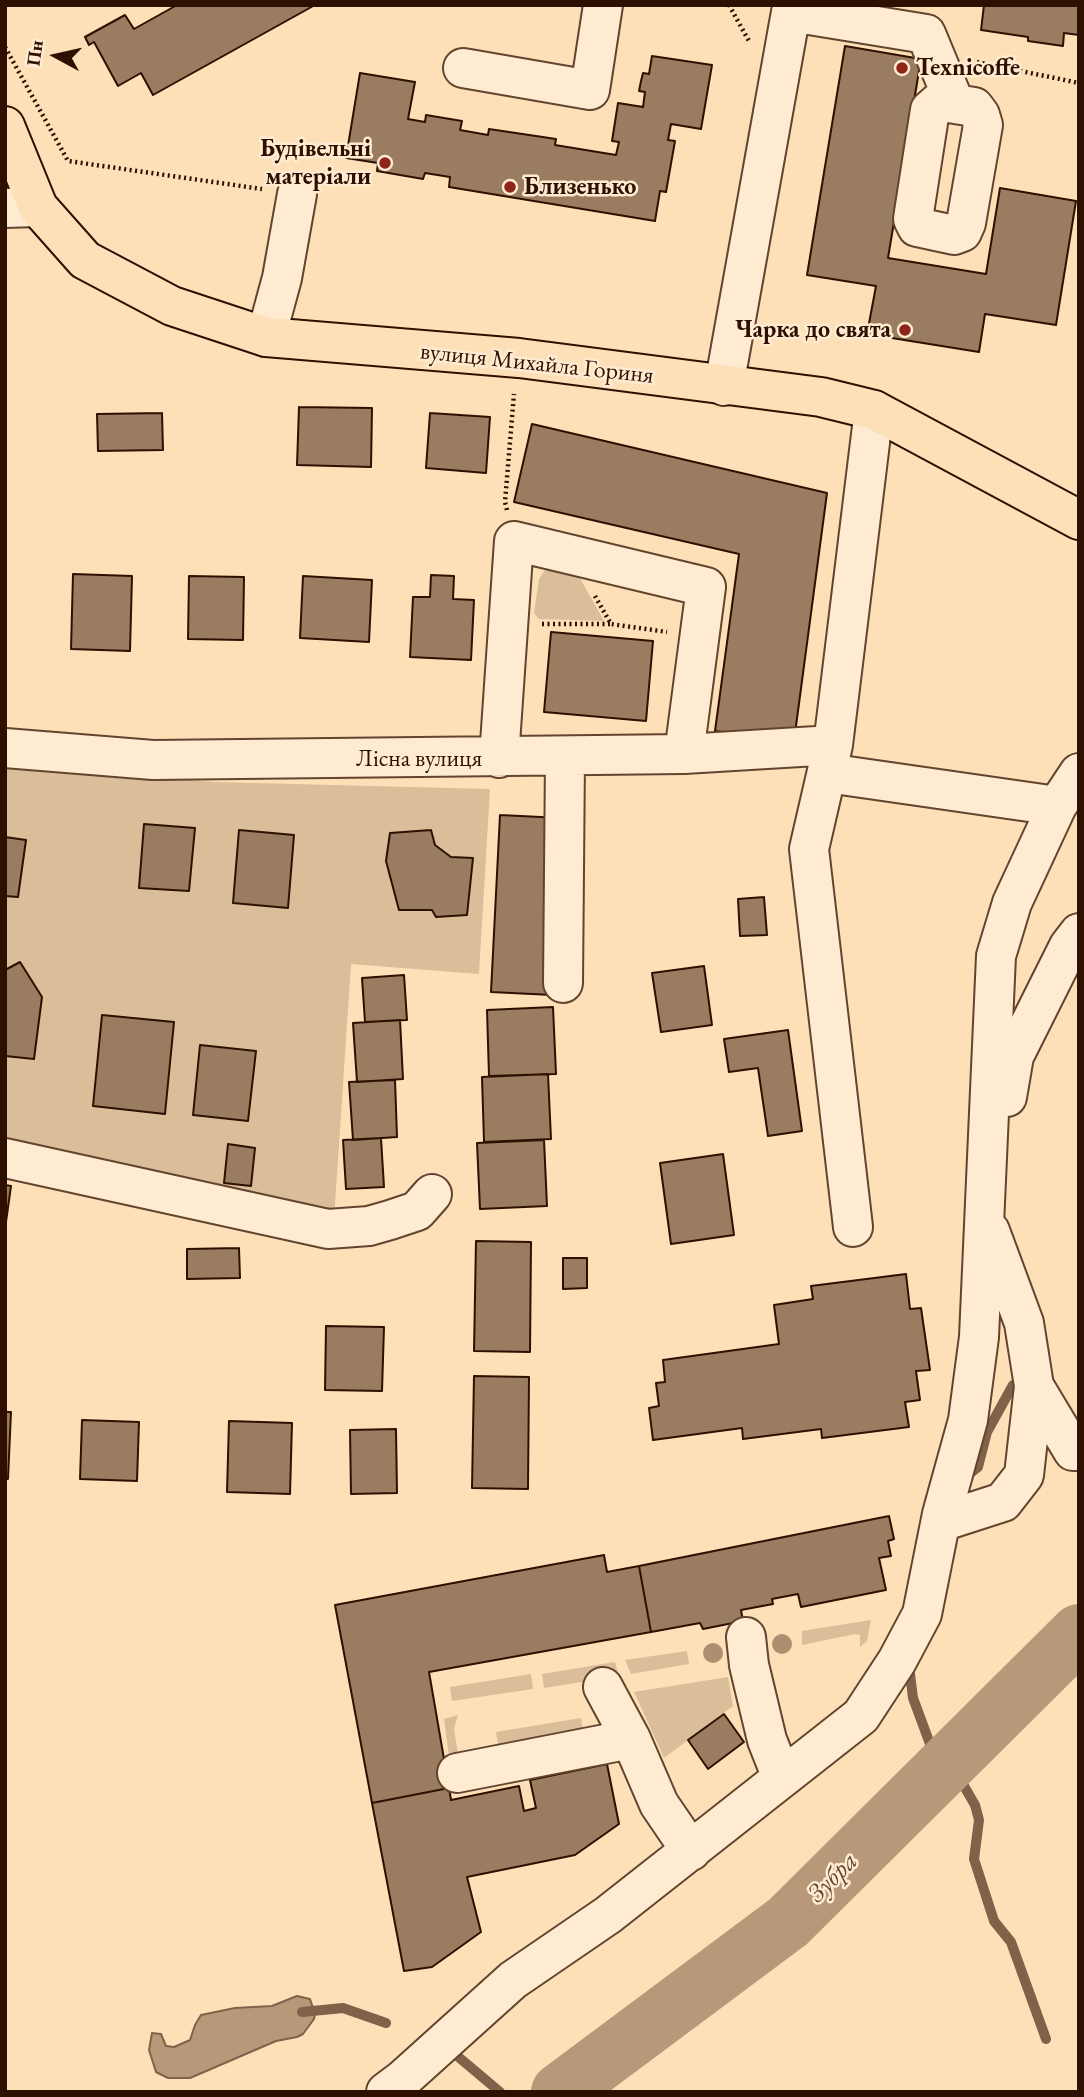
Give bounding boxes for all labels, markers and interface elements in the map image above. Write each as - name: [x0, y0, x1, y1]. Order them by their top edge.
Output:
- north arrow: [21, 21, 91, 91]
- text: Пн: [21, 38, 49, 68]
- place label: Texnicoffe: [916, 54, 1020, 82]
- marker: Texnicoffe: [894, 60, 910, 76]
- place label: Будівельні матеріали: [260, 135, 371, 191]
- marker: Будівельні матеріали: [377, 155, 393, 171]
- place label: Близенько: [524, 173, 636, 201]
- marker: Близенько: [502, 179, 518, 195]
- place label: Чарка до свята: [735, 316, 891, 344]
- marker: Чарка до свята: [897, 322, 913, 338]
- street label: вулиця Михайла Гориня: [419, 337, 655, 391]
- street label: Лісна вулиця: [356, 745, 482, 773]
- water label: Зубра: [801, 1846, 865, 1910]

